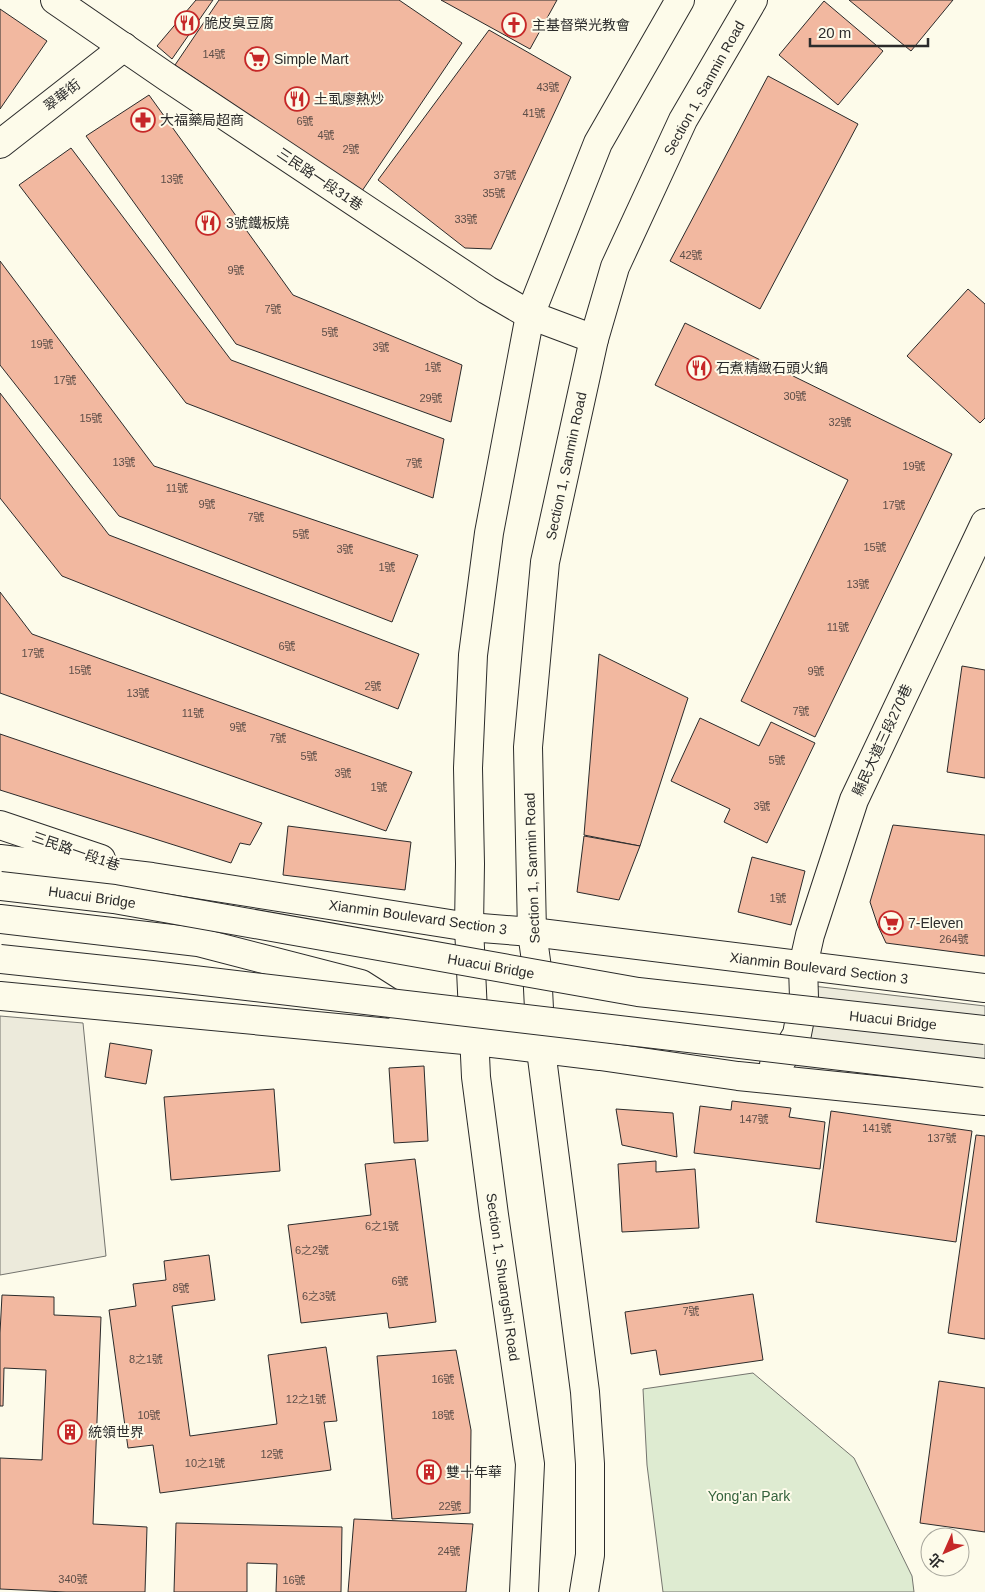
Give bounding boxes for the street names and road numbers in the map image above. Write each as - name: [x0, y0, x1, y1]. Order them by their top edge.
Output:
- street label: Section 1, Sanmin Road: [660, 18, 748, 158]
- street label: 翠華街: [41, 76, 83, 114]
- street label: 三民路一段31巷: [274, 145, 366, 213]
- street label: Section 1, Sanmin Road: [542, 390, 590, 542]
- street label: 縣民大道三段270巷: [849, 682, 915, 798]
- street label: Section 1, Sanmin Road: [521, 792, 543, 944]
- street label: 三民路一段1巷: [30, 828, 122, 874]
- street label: Huacui Bridge: [47, 883, 137, 911]
- street label: Xianmin Boulevard Section 3: [328, 897, 508, 937]
- street label: Xianmin Boulevard Section 3: [729, 949, 909, 987]
- street label: Huacui Bridge: [446, 950, 536, 982]
- street label: Huacui Bridge: [848, 1007, 938, 1033]
- street label: Section 1, Shuangshi Road: [483, 1192, 523, 1362]

